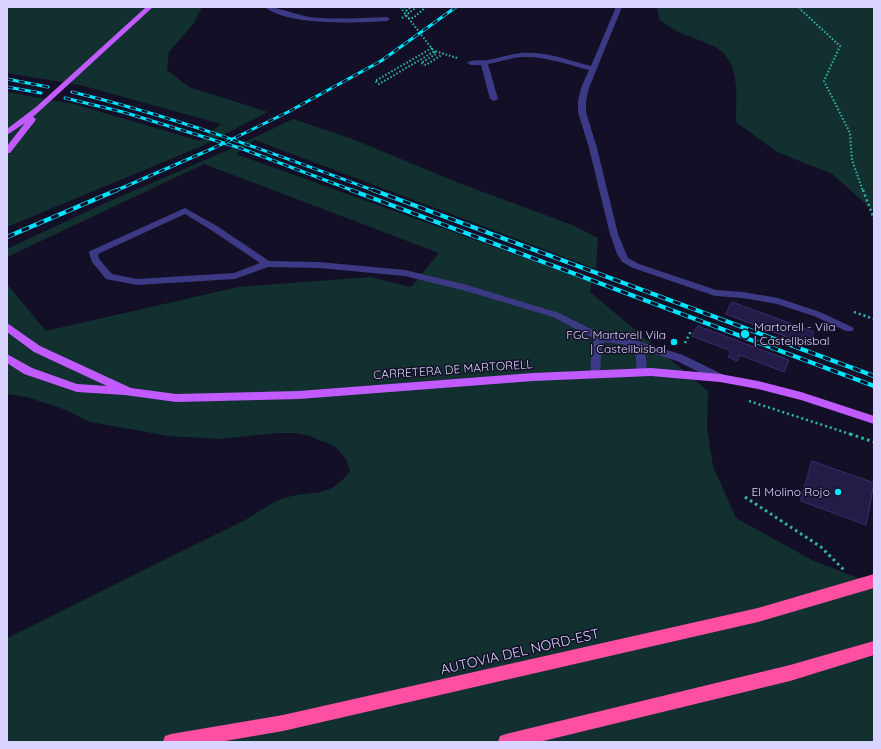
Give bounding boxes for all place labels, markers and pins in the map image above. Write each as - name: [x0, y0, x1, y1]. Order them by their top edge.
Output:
- place label: Martorell - Vila | Castellbisbal: [754, 320, 836, 348]
- place label: FGC Martorell Vila | Castellbisbal: [566, 328, 666, 356]
- marker: Martorell - Vila | Castellbisbal: [739, 328, 751, 340]
- marker: FGC Martorell Vila | Castellbisbal: [669, 337, 679, 347]
- place label: El Molino Rojo: [751, 485, 830, 499]
- marker: El Molino Rojo: [833, 487, 843, 497]

